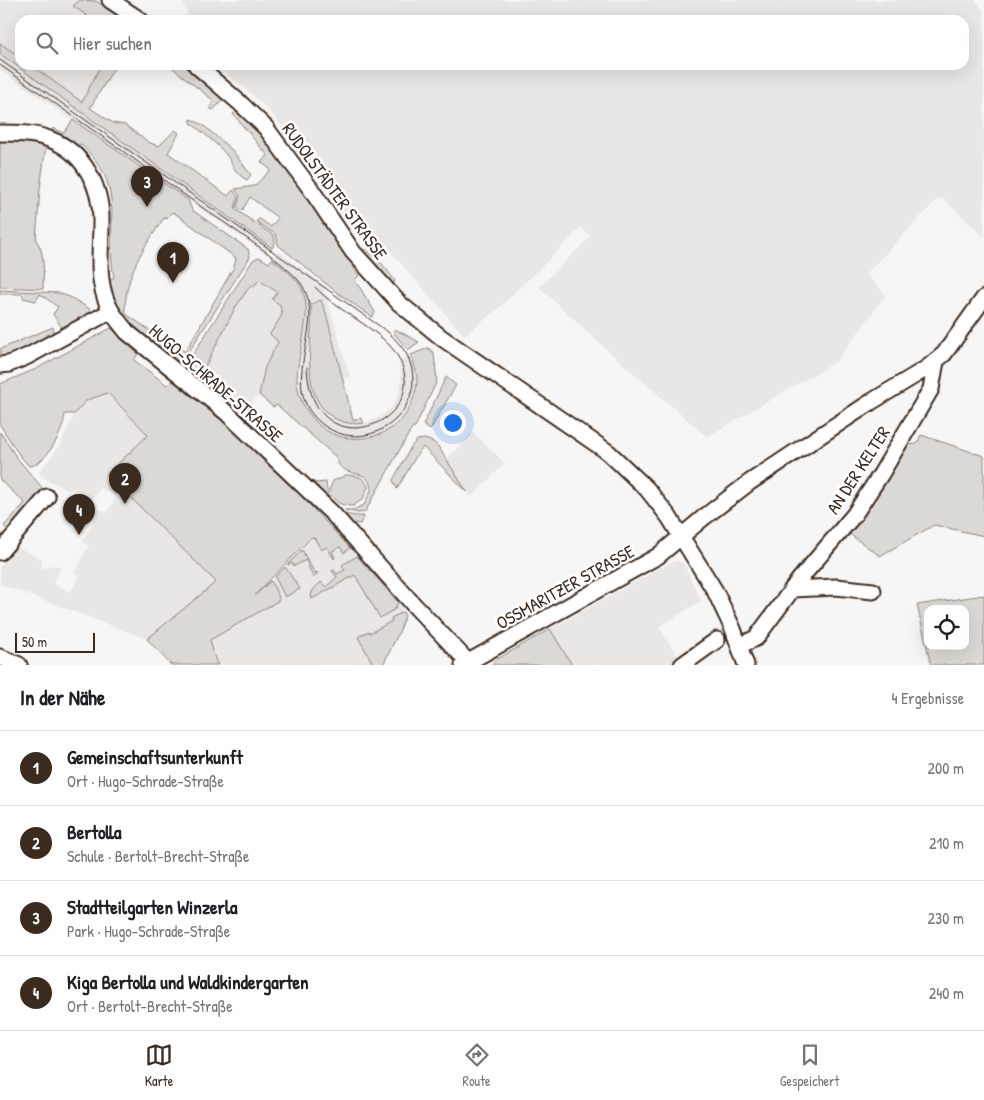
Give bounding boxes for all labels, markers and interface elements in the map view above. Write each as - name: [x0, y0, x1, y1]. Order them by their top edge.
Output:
- search box: [15, 15, 969, 70]
- icon: search: [33, 29, 61, 57]
- text: Hier suchen: [73, 30, 152, 56]
- street label: RUDOLSTÄDTER STRASSE: [277, 117, 393, 265]
- pin: 3: [131, 166, 163, 207]
- pin: 1: [157, 242, 189, 283]
- street label: HUGO-SCHRADE-STRASSE: [144, 318, 288, 448]
- your location: [440, 410, 466, 436]
- street label: AN DER KELTER: [820, 421, 896, 519]
- pin: 2: [109, 463, 141, 504]
- pin: 4: [63, 494, 95, 535]
- street label: OSSMARITZER STRASSE: [491, 539, 639, 635]
- map controls: [924, 605, 969, 650]
- button: locate: [924, 605, 969, 650]
- scale bar: [15, 630, 95, 653]
- text: 50 m: [22, 632, 47, 651]
- text: In der Nähe: [20, 683, 105, 712]
- text: 4 Ergebnisse: [892, 687, 964, 709]
- text: Gemeinschaftsunterkunft: [67, 744, 243, 770]
- text: 1: [33, 757, 39, 779]
- text: 200 m: [928, 757, 964, 779]
- text: Ort · Hugo-Schrade-Straße: [67, 770, 224, 792]
- text: Bertolla: [67, 819, 121, 845]
- text: 2: [32, 832, 40, 854]
- text: 210 m: [929, 832, 964, 854]
- text: Schule · Bertolt-Brecht-Straße: [67, 845, 249, 867]
- text: Stadtteilgarten Winzerla: [67, 894, 237, 920]
- text: 3: [32, 907, 40, 929]
- text: 230 m: [928, 907, 964, 929]
- text: Park · Hugo-Schrade-Straße: [67, 920, 230, 942]
- text: Kiga Bertolla und Waldkindergarten: [67, 969, 309, 995]
- text: 4: [33, 982, 39, 1004]
- text: 240 m: [929, 982, 964, 1004]
- text: Ort · Bertolt-Brecht-Straße: [67, 995, 233, 1017]
- tab: Karte: [145, 1041, 173, 1090]
- tab: Route: [463, 1041, 491, 1090]
- tab: Gespeichert: [780, 1041, 839, 1090]

